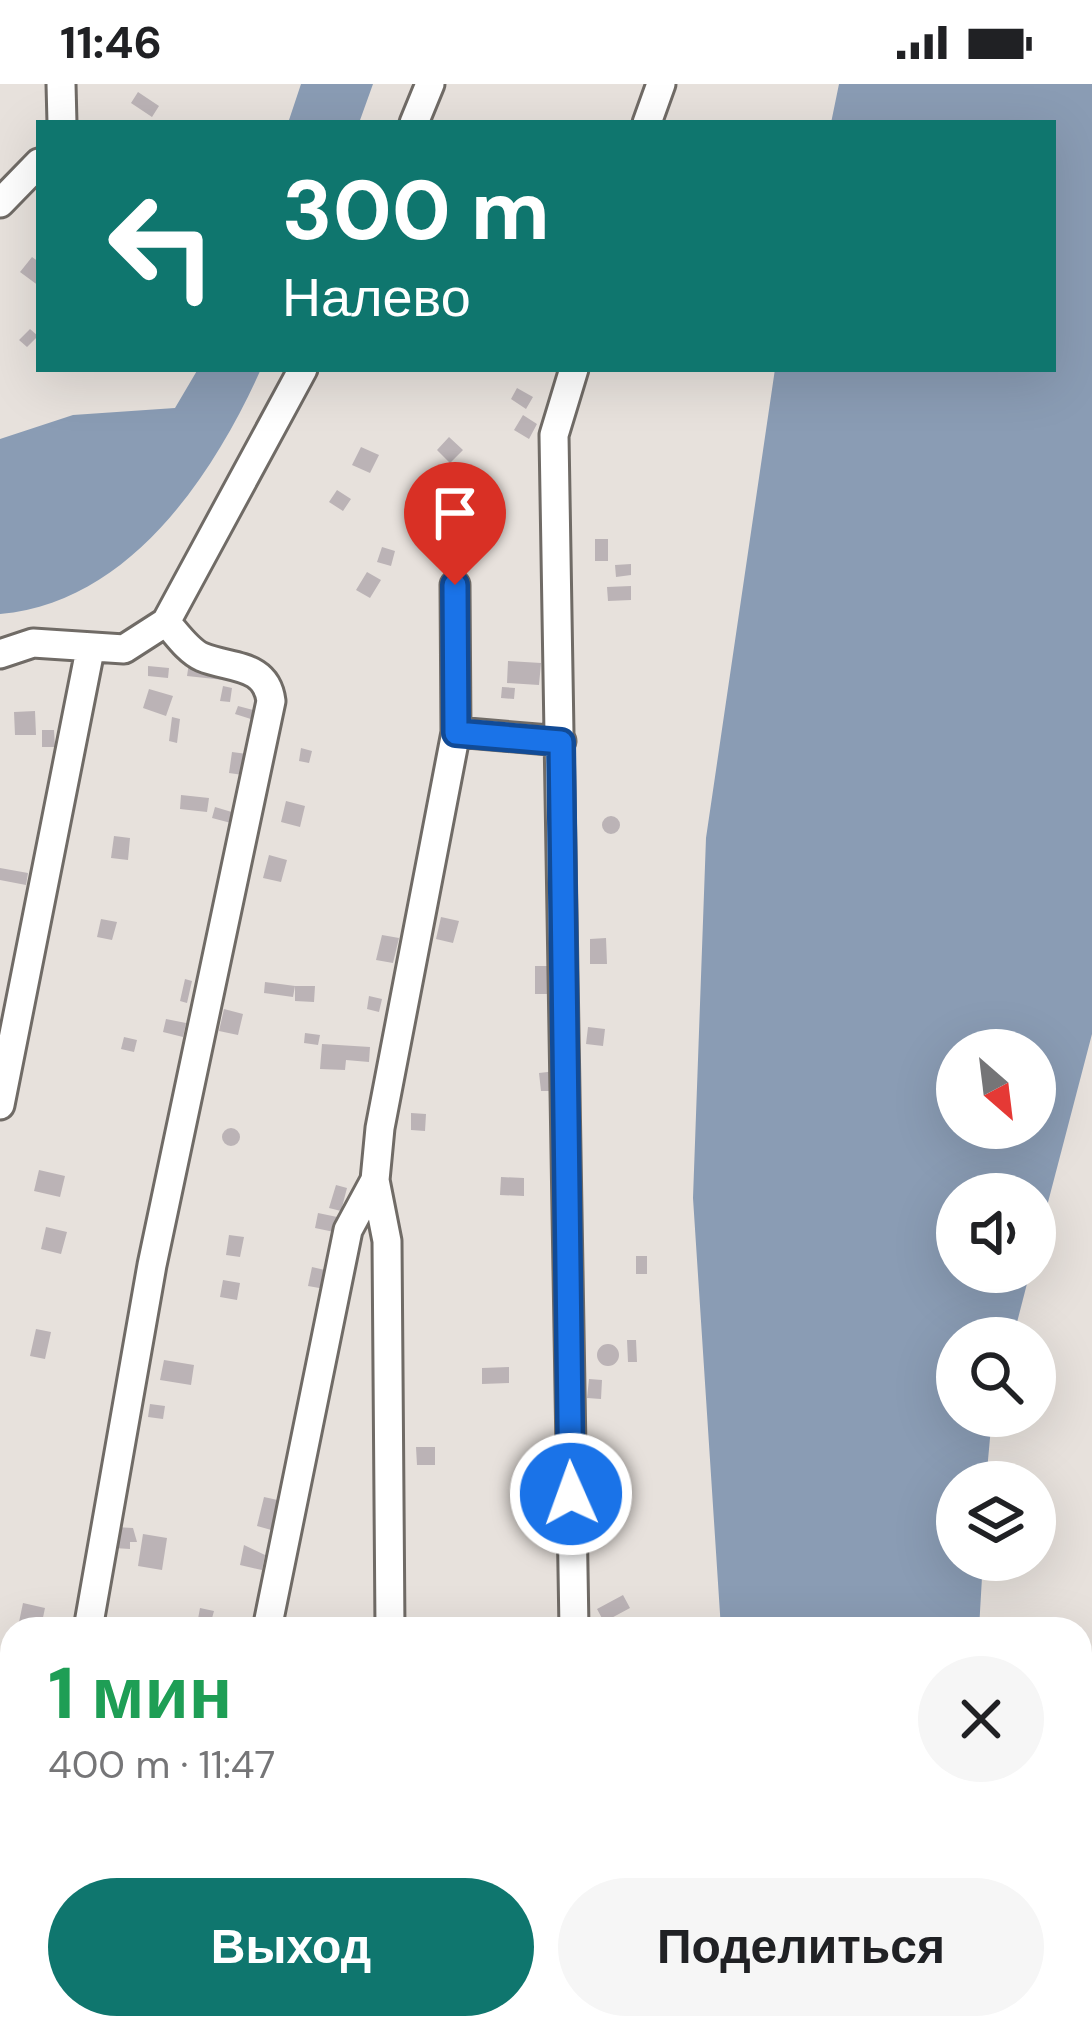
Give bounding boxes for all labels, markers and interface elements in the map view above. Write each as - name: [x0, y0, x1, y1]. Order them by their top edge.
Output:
- text: 11:46: [60, 13, 162, 72]
- text: 300 m: [282, 156, 550, 265]
- icon: left: [84, 168, 240, 324]
- text: Налево: [282, 262, 471, 333]
- pin: [404, 462, 506, 585]
- icon: arrive: [422, 480, 488, 546]
- north arrow: [936, 1029, 1056, 1149]
- map controls: [936, 1029, 1056, 1581]
- button: sound: [936, 1173, 1056, 1293]
- button: search: [936, 1317, 1056, 1437]
- position arrow: [508, 1431, 634, 1557]
- button: layers: [936, 1461, 1056, 1581]
- text: 1 мин: [48, 1647, 232, 1740]
- button: close: [918, 1656, 1044, 1782]
- text: 400 m · 11:47: [48, 1739, 275, 1790]
- button: Выход: [48, 1878, 534, 2016]
- button: Поделиться: [558, 1878, 1044, 2016]

